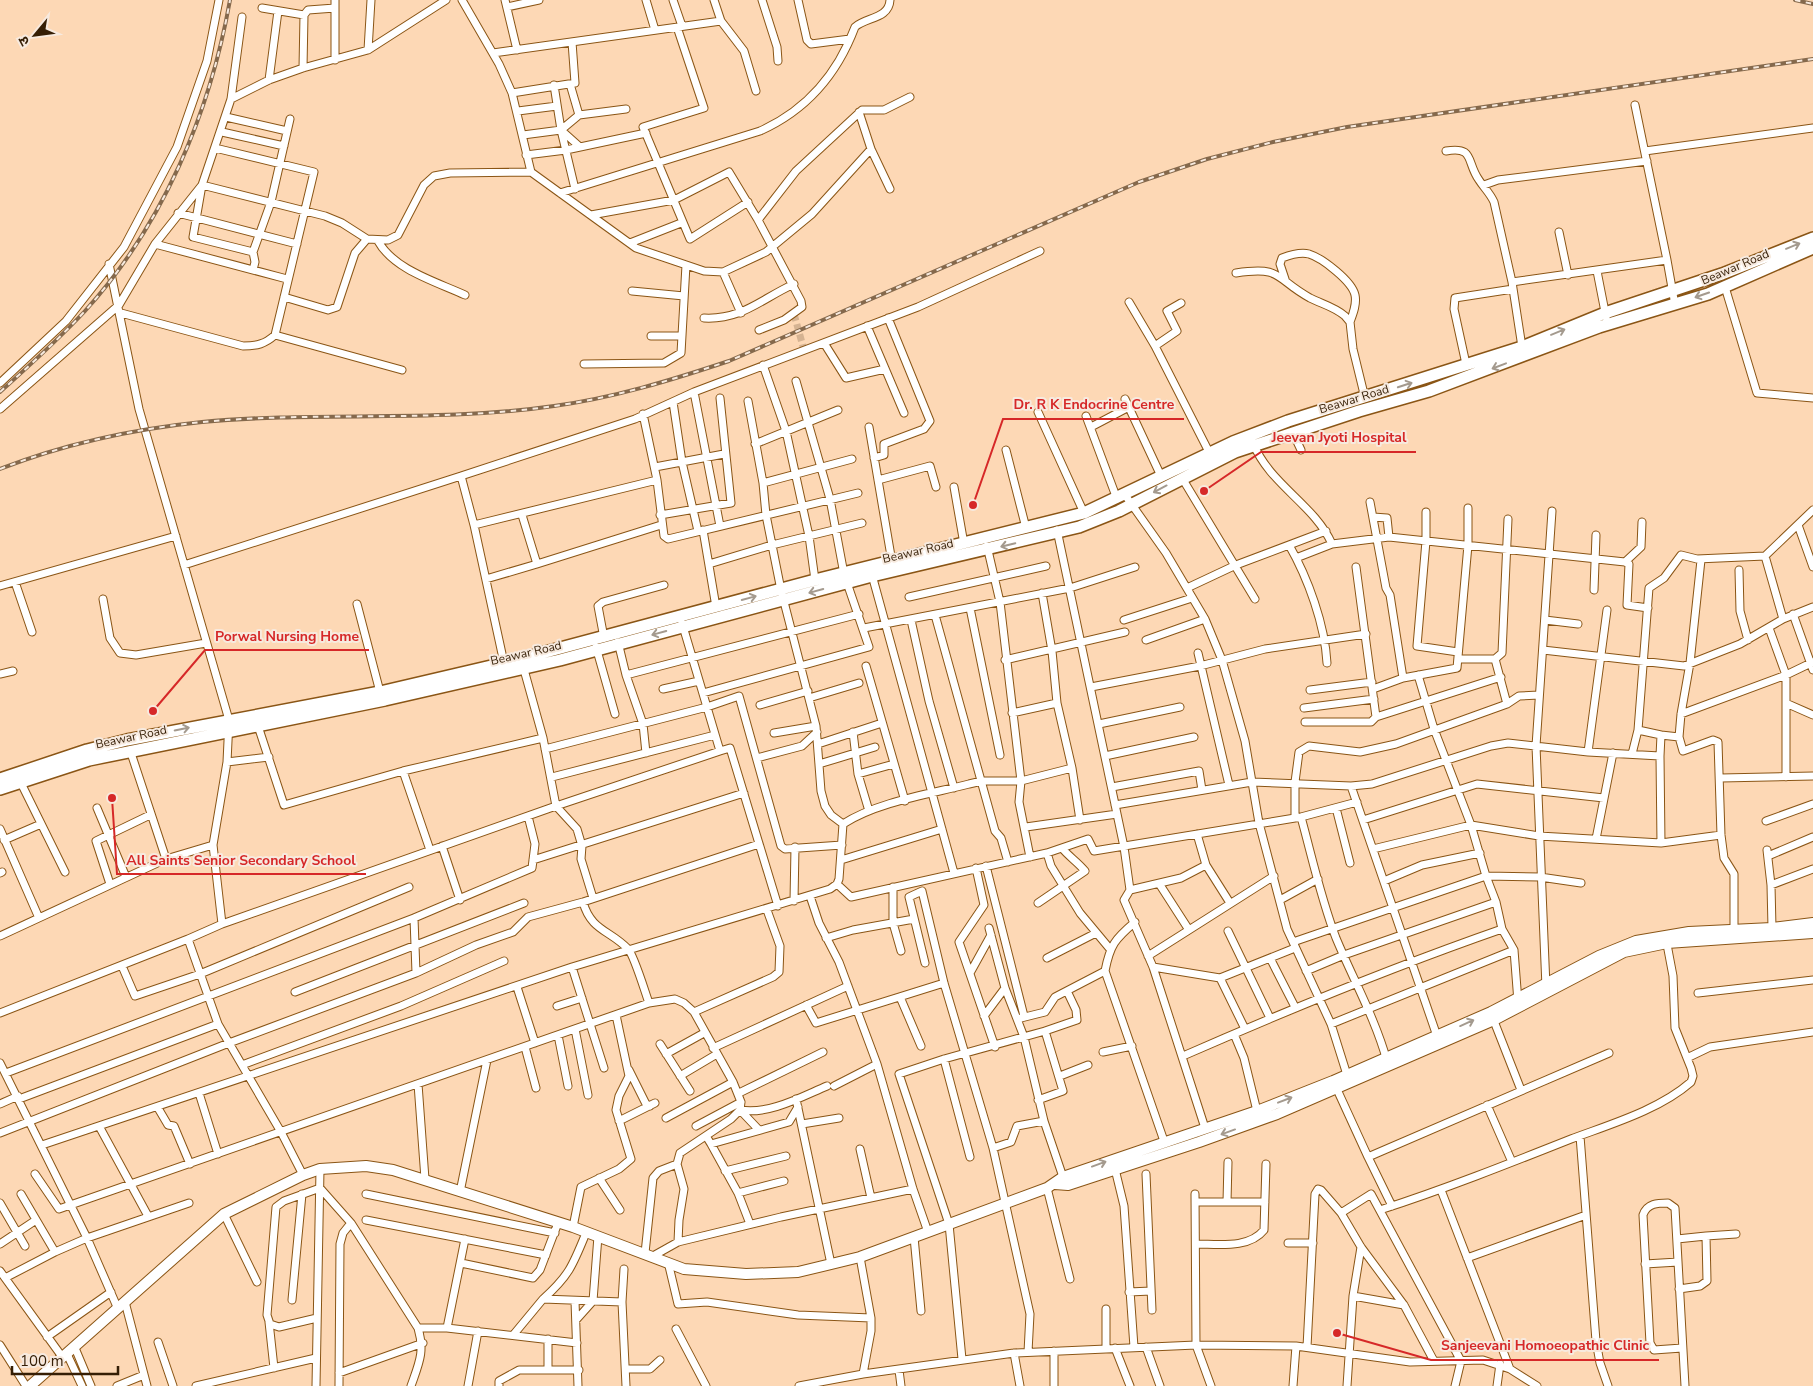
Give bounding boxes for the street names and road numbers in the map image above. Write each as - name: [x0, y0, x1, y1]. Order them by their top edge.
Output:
- street label: Beawar Road: [1699, 245, 1771, 289]
- street label: Beawar Road: [1317, 381, 1391, 417]
- street label: Beawar Road: [881, 535, 955, 567]
- street label: Beawar Road: [489, 637, 563, 669]
- street label: Beawar Road: [94, 722, 168, 752]

